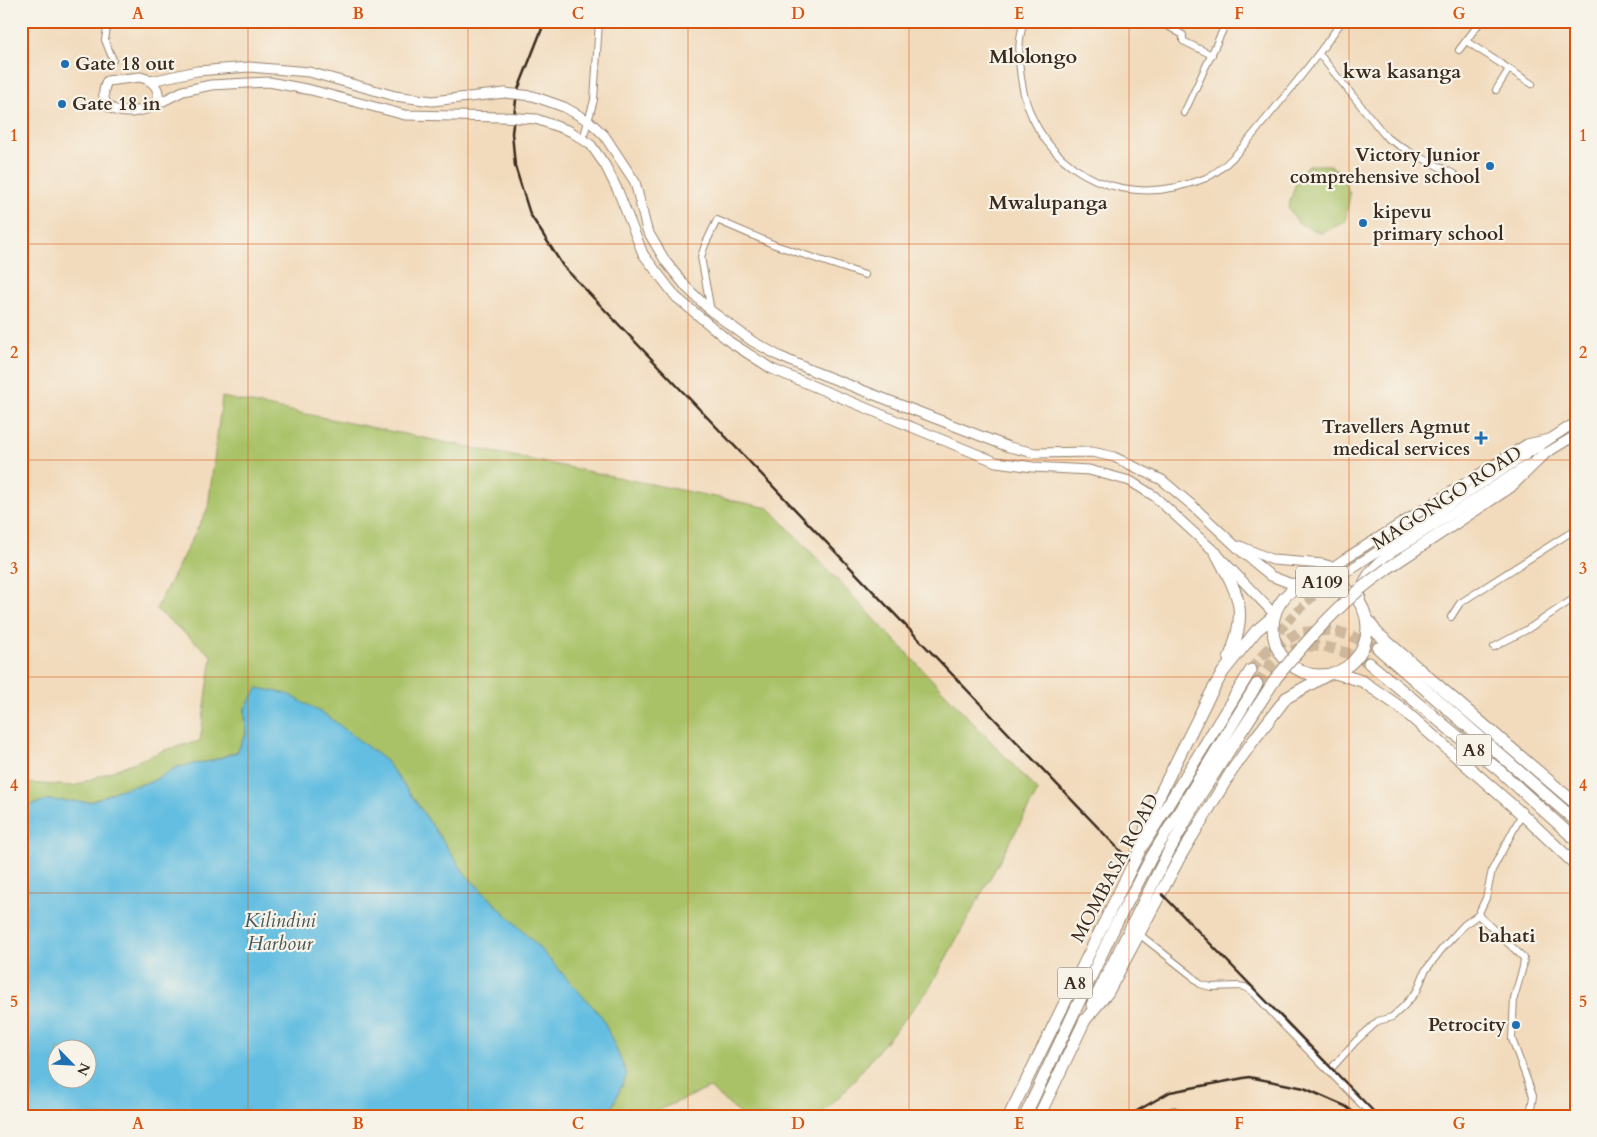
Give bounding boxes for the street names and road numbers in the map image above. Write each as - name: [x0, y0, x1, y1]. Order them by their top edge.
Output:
- street label: MAGONGO ROAD: [1367, 440, 1527, 556]
- road number: A109: [1296, 566, 1348, 598]
- road number: A8: [1456, 734, 1492, 766]
- street label: MOMBASA ROAD: [1065, 789, 1165, 947]
- road number: A8: [1058, 968, 1092, 998]

